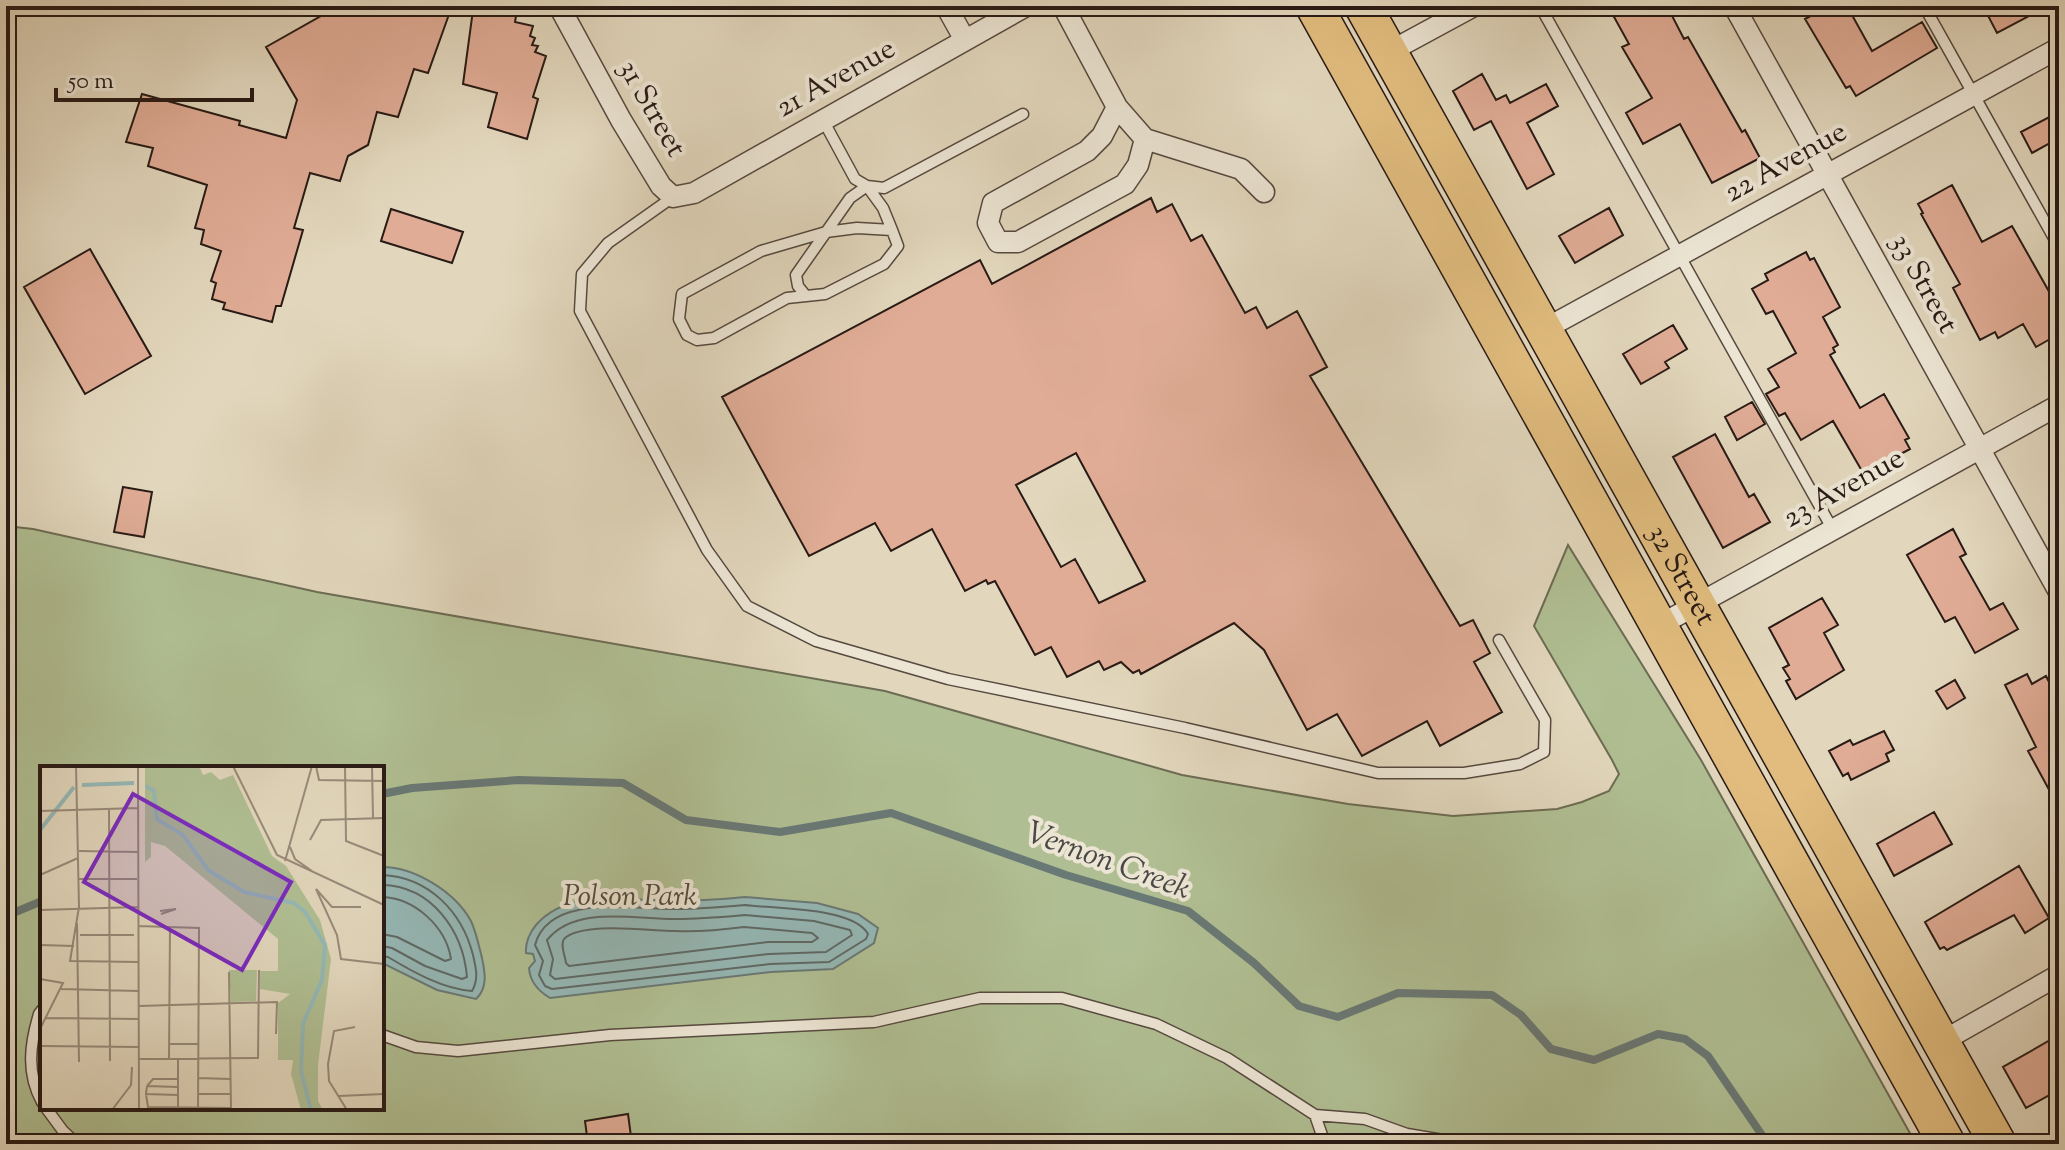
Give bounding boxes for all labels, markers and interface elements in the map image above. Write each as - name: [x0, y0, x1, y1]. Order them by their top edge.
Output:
- street label: 21 Avenue: [768, 28, 904, 130]
- scale bar: [56, 52, 252, 102]
- street label: 31 Street: [606, 52, 696, 166]
- text: 50 m: [66, 65, 114, 99]
- street label: 22 Avenue: [1717, 112, 1855, 214]
- street label: 33 Street: [1878, 226, 1968, 342]
- street label: 23 Avenue: [1776, 438, 1912, 540]
- street label: 32 Street: [1635, 517, 1726, 634]
- inset map: [40, 766, 384, 1110]
- water label: Vernon Creek: [1019, 811, 1197, 913]
- park label: Polson Park: [563, 876, 697, 919]

